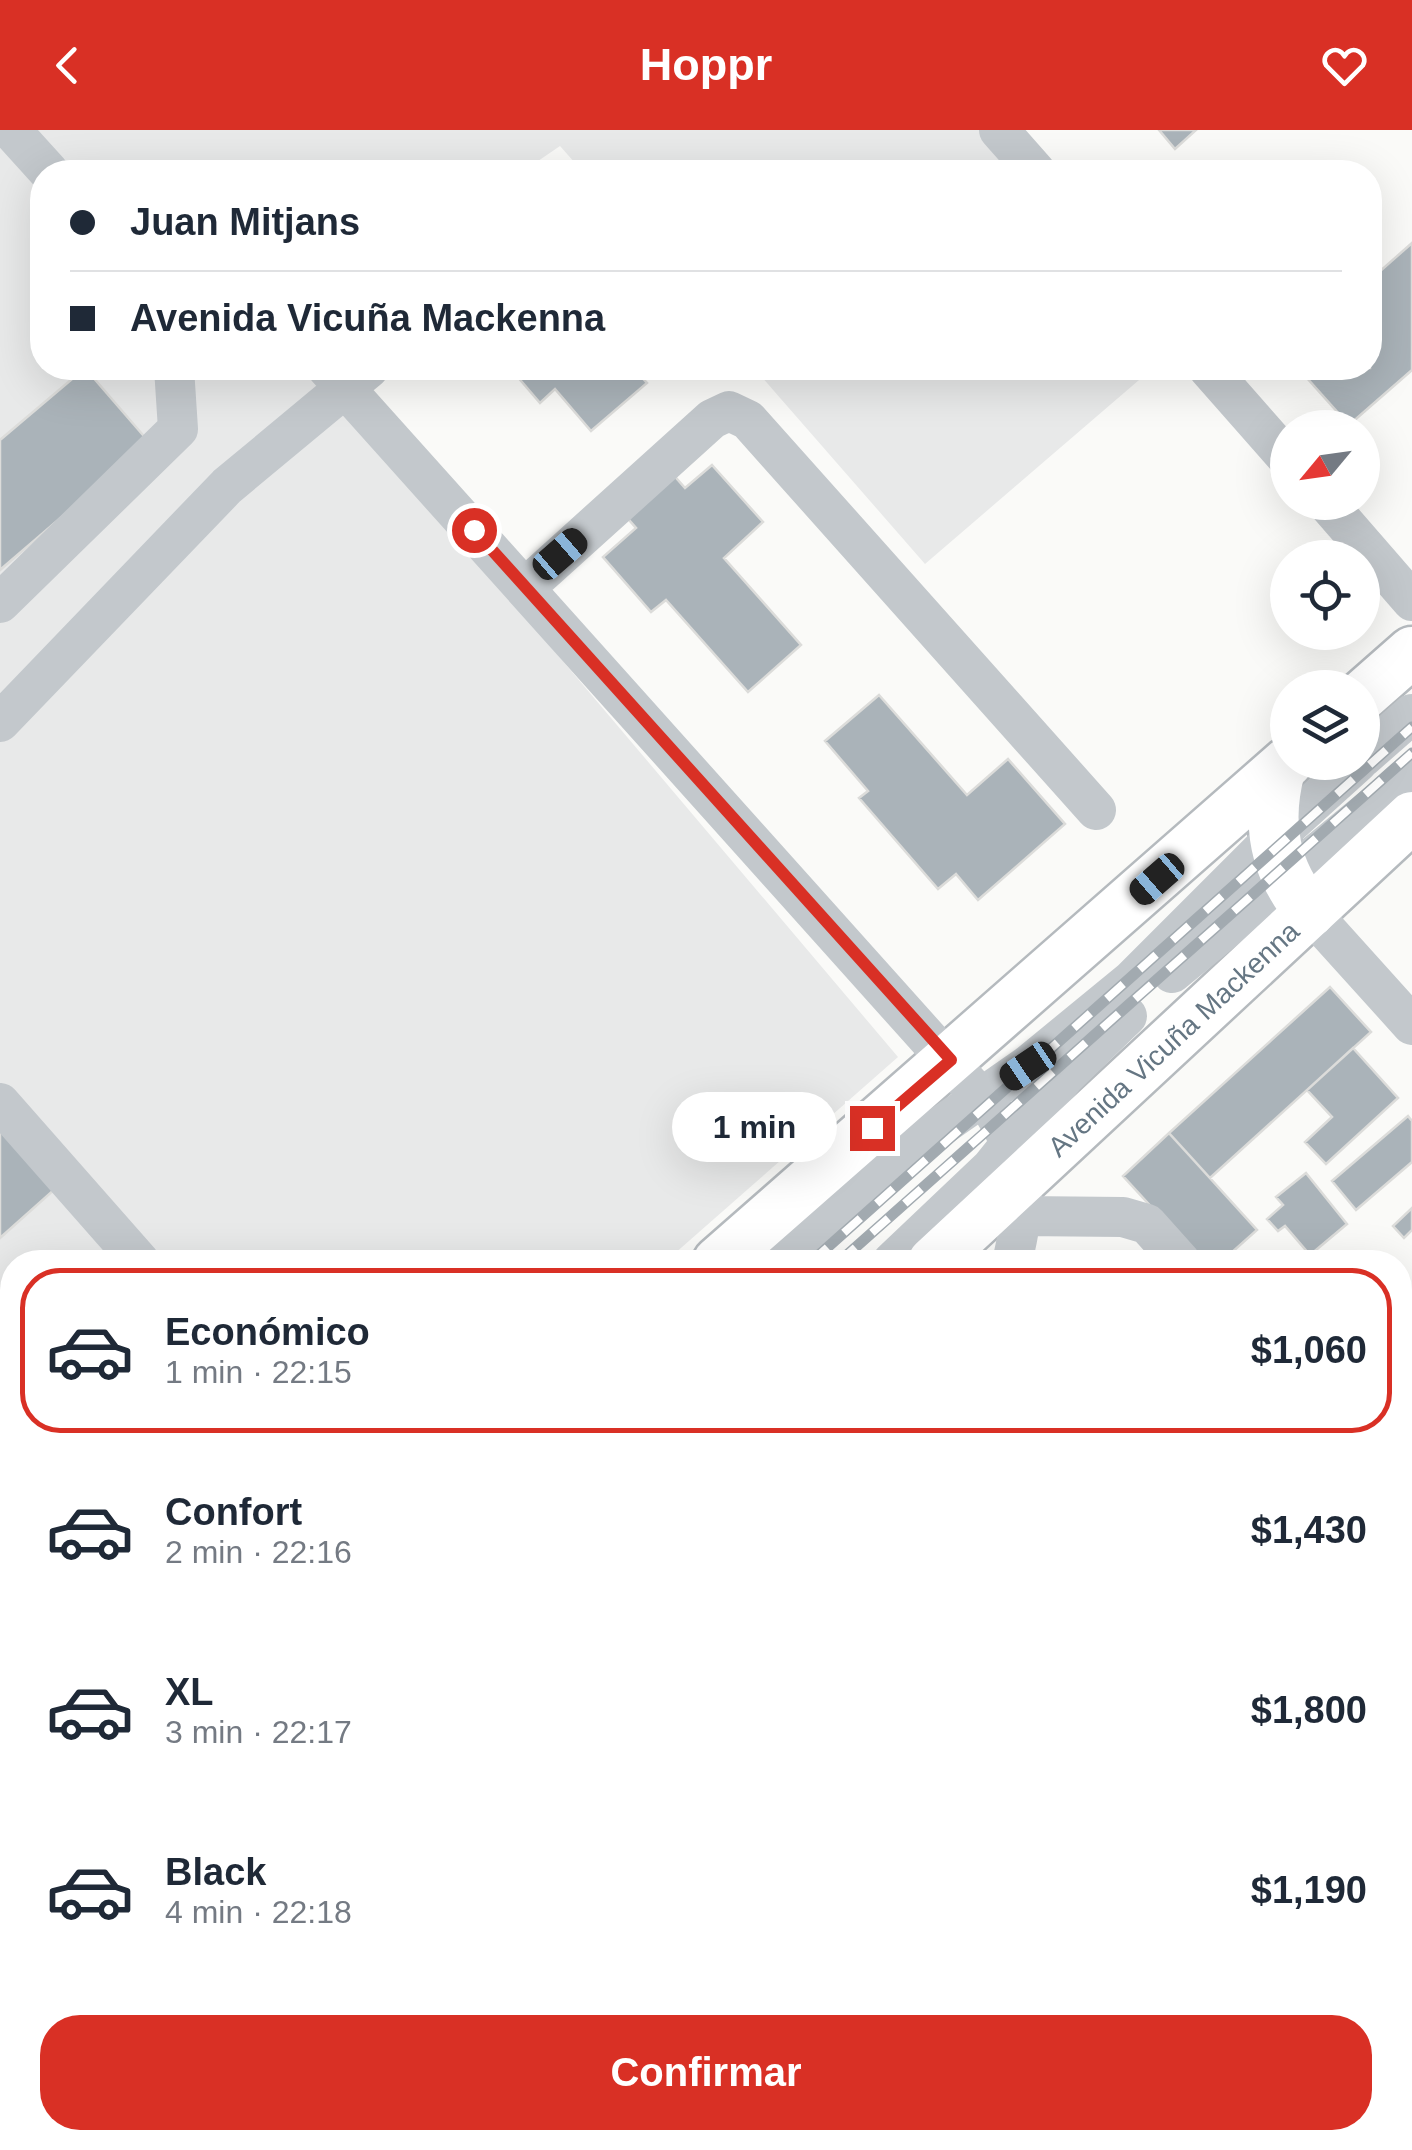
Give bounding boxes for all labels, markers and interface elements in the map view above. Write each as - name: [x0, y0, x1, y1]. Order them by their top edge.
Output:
- icon: back: [40, 38, 95, 93]
- icon: heart: [1317, 38, 1372, 93]
- text: Hoppr: [640, 39, 772, 90]
- text: Juan Mitjans: [130, 201, 360, 243]
- text: Avenida Vicuña Mackenna: [130, 297, 605, 339]
- north arrow: [1270, 410, 1380, 520]
- map controls: [1270, 410, 1380, 780]
- route start: [452, 508, 497, 553]
- car: [528, 523, 592, 585]
- button: locate: [1270, 540, 1380, 650]
- button: layers: [1270, 670, 1380, 780]
- car: [1125, 848, 1189, 910]
- street label: Avenida Vicuña Mackenna: [1042, 915, 1305, 1163]
- car: [995, 1037, 1061, 1095]
- callout: 1 min: [672, 1093, 837, 1163]
- route end: [850, 1106, 895, 1151]
- text: 1 min: [713, 1109, 796, 1145]
- icon: car: [45, 1306, 135, 1396]
- text: Económico: [165, 1311, 370, 1353]
- text: $1,060: [1251, 1329, 1367, 1371]
- text: 1 min · 22:15: [165, 1354, 352, 1390]
- icon: car: [45, 1486, 135, 1576]
- text: Confort: [165, 1491, 302, 1533]
- text: $1,430: [1251, 1509, 1367, 1551]
- text: 2 min · 22:16: [165, 1534, 352, 1570]
- icon: car: [45, 1666, 135, 1756]
- text: XL: [165, 1671, 214, 1713]
- text: $1,800: [1251, 1689, 1367, 1731]
- text: 3 min · 22:17: [165, 1714, 352, 1750]
- icon: car: [45, 1846, 135, 1936]
- text: Black: [165, 1851, 266, 1893]
- text: $1,190: [1251, 1869, 1367, 1911]
- text: 4 min · 22:18: [165, 1894, 352, 1930]
- button: Confirmar: [40, 2015, 1372, 2130]

